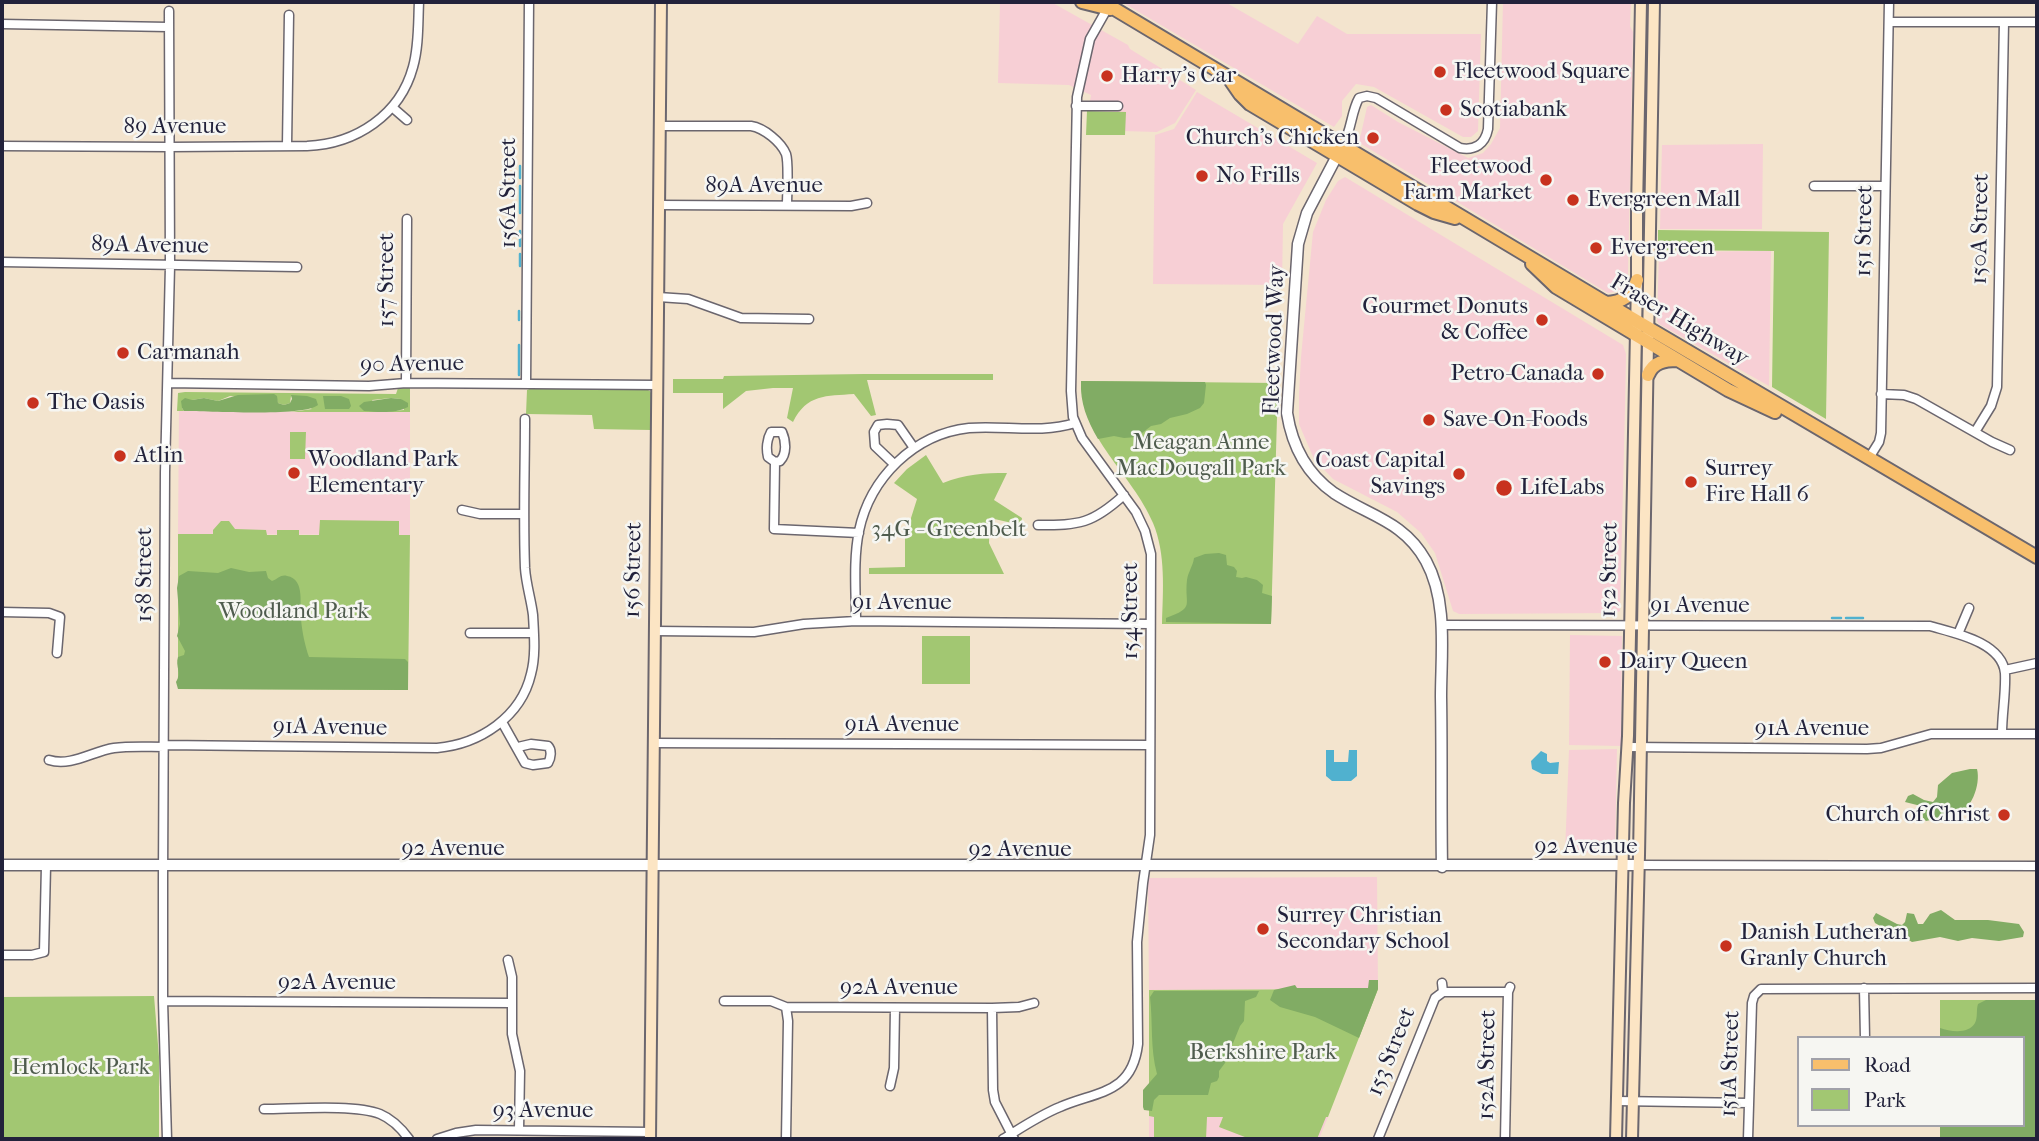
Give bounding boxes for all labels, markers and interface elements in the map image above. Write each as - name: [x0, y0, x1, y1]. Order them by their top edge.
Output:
- place label: Fleetwood Square: [1454, 58, 1630, 86]
- place label: Harry's Car: [1121, 62, 1236, 90]
- marker: Fleetwood Square: [1432, 64, 1448, 80]
- marker: Harry's Car: [1099, 68, 1115, 84]
- place label: Scotiabank: [1460, 96, 1567, 124]
- marker: Scotiabank: [1438, 102, 1454, 118]
- street label: 89 Avenue: [124, 113, 226, 141]
- place label: Church's Chicken: [1186, 124, 1359, 152]
- marker: Church's Chicken: [1365, 130, 1381, 146]
- street label: 156A Street: [495, 137, 523, 249]
- place label: Fleetwood Farm Market: [1403, 153, 1532, 207]
- place label: No Frills: [1216, 162, 1300, 190]
- marker: No Frills: [1194, 168, 1210, 184]
- street label: 89A Avenue: [705, 172, 823, 200]
- marker: Fleetwood Farm Market: [1538, 172, 1554, 188]
- street label: 150A Street: [1966, 173, 1996, 285]
- street label: 151 Street: [1850, 185, 1880, 277]
- place label: Evergreen Mall: [1587, 186, 1740, 214]
- marker: Evergreen Mall: [1565, 192, 1581, 208]
- street label: 89A Avenue: [91, 231, 209, 261]
- street label: 157 Street: [373, 233, 401, 327]
- place label: Evergreen: [1610, 234, 1714, 262]
- marker: Evergreen: [1588, 240, 1604, 256]
- street label: Fleetwood Way: [1259, 264, 1291, 416]
- street label: Fraser Highway: [1605, 269, 1753, 373]
- place label: Gourmet Donuts & Coffee: [1362, 293, 1528, 347]
- marker: Gourmet Donuts & Coffee: [1534, 312, 1550, 328]
- place label: Carmanah: [137, 339, 240, 367]
- marker: Carmanah: [115, 345, 131, 361]
- street label: 90 Avenue: [360, 350, 464, 380]
- place label: Petro-Canada: [1451, 360, 1584, 388]
- marker: Petro-Canada: [1590, 366, 1606, 382]
- place label: The Oasis: [47, 389, 145, 417]
- marker: The Oasis: [25, 395, 41, 411]
- place label: Save-On-Foods: [1443, 406, 1588, 434]
- marker: Save-On-Foods: [1421, 412, 1437, 428]
- park label: Meagan Anne MacDougall Park: [1116, 429, 1286, 483]
- place label: Atlin: [134, 442, 183, 470]
- place label: Woodland Park Elementary: [308, 446, 458, 500]
- place label: Coast Capital Savings: [1315, 447, 1445, 501]
- marker: Atlin: [112, 448, 128, 464]
- place label: Surrey Fire Hall 6: [1705, 455, 1809, 509]
- marker: Woodland Park Elementary: [286, 465, 302, 481]
- marker: Coast Capital Savings: [1451, 466, 1467, 482]
- place label: LifeLabs: [1520, 474, 1604, 502]
- marker: Surrey Fire Hall 6: [1683, 474, 1699, 490]
- marker: LifeLabs: [1494, 478, 1514, 498]
- park label: 34G - Greenbelt: [872, 516, 1026, 544]
- street label: 156 Street: [619, 522, 649, 618]
- street label: 152 Street: [1595, 522, 1625, 618]
- street label: 158 Street: [131, 527, 159, 623]
- street label: 154 Street: [1117, 562, 1145, 660]
- street label: 91 Avenue: [852, 589, 952, 617]
- street label: 91 Avenue: [1650, 592, 1750, 620]
- park label: Woodland Park: [219, 598, 369, 626]
- place label: Dairy Queen: [1619, 648, 1748, 676]
- marker: Dairy Queen: [1597, 654, 1613, 670]
- street label: 91A Avenue: [845, 711, 959, 739]
- street label: 91A Avenue: [273, 713, 387, 743]
- street label: 91A Avenue: [1755, 715, 1869, 743]
- place label: Church of Christ: [1826, 801, 1990, 829]
- marker: Church of Christ: [1996, 807, 2012, 823]
- street label: 92 Avenue: [1534, 833, 1638, 861]
- street label: 92 Avenue: [401, 835, 505, 863]
- street label: 92 Avenue: [968, 836, 1072, 864]
- place label: Surrey Christian Secondary School: [1277, 902, 1450, 956]
- place label: Danish Lutheran Granly Church: [1740, 919, 1908, 973]
- marker: Surrey Christian Secondary School: [1255, 921, 1271, 937]
- marker: Danish Lutheran Granly Church: [1718, 938, 1734, 954]
- street label: 92A Avenue: [278, 969, 396, 997]
- street label: 92A Avenue: [840, 974, 958, 1002]
- street label: 153 Street: [1362, 1004, 1422, 1100]
- street label: 152A Street: [1473, 1010, 1503, 1120]
- street label: 151A Street: [1715, 1010, 1747, 1118]
- legend: [1798, 1036, 2025, 1127]
- park label: Berkshire Park: [1189, 1039, 1337, 1067]
- text: Road: [1864, 1053, 1911, 1077]
- park label: Hemlock Park: [12, 1054, 150, 1082]
- text: Park: [1864, 1088, 1906, 1112]
- street label: 93 Avenue: [493, 1097, 593, 1125]

